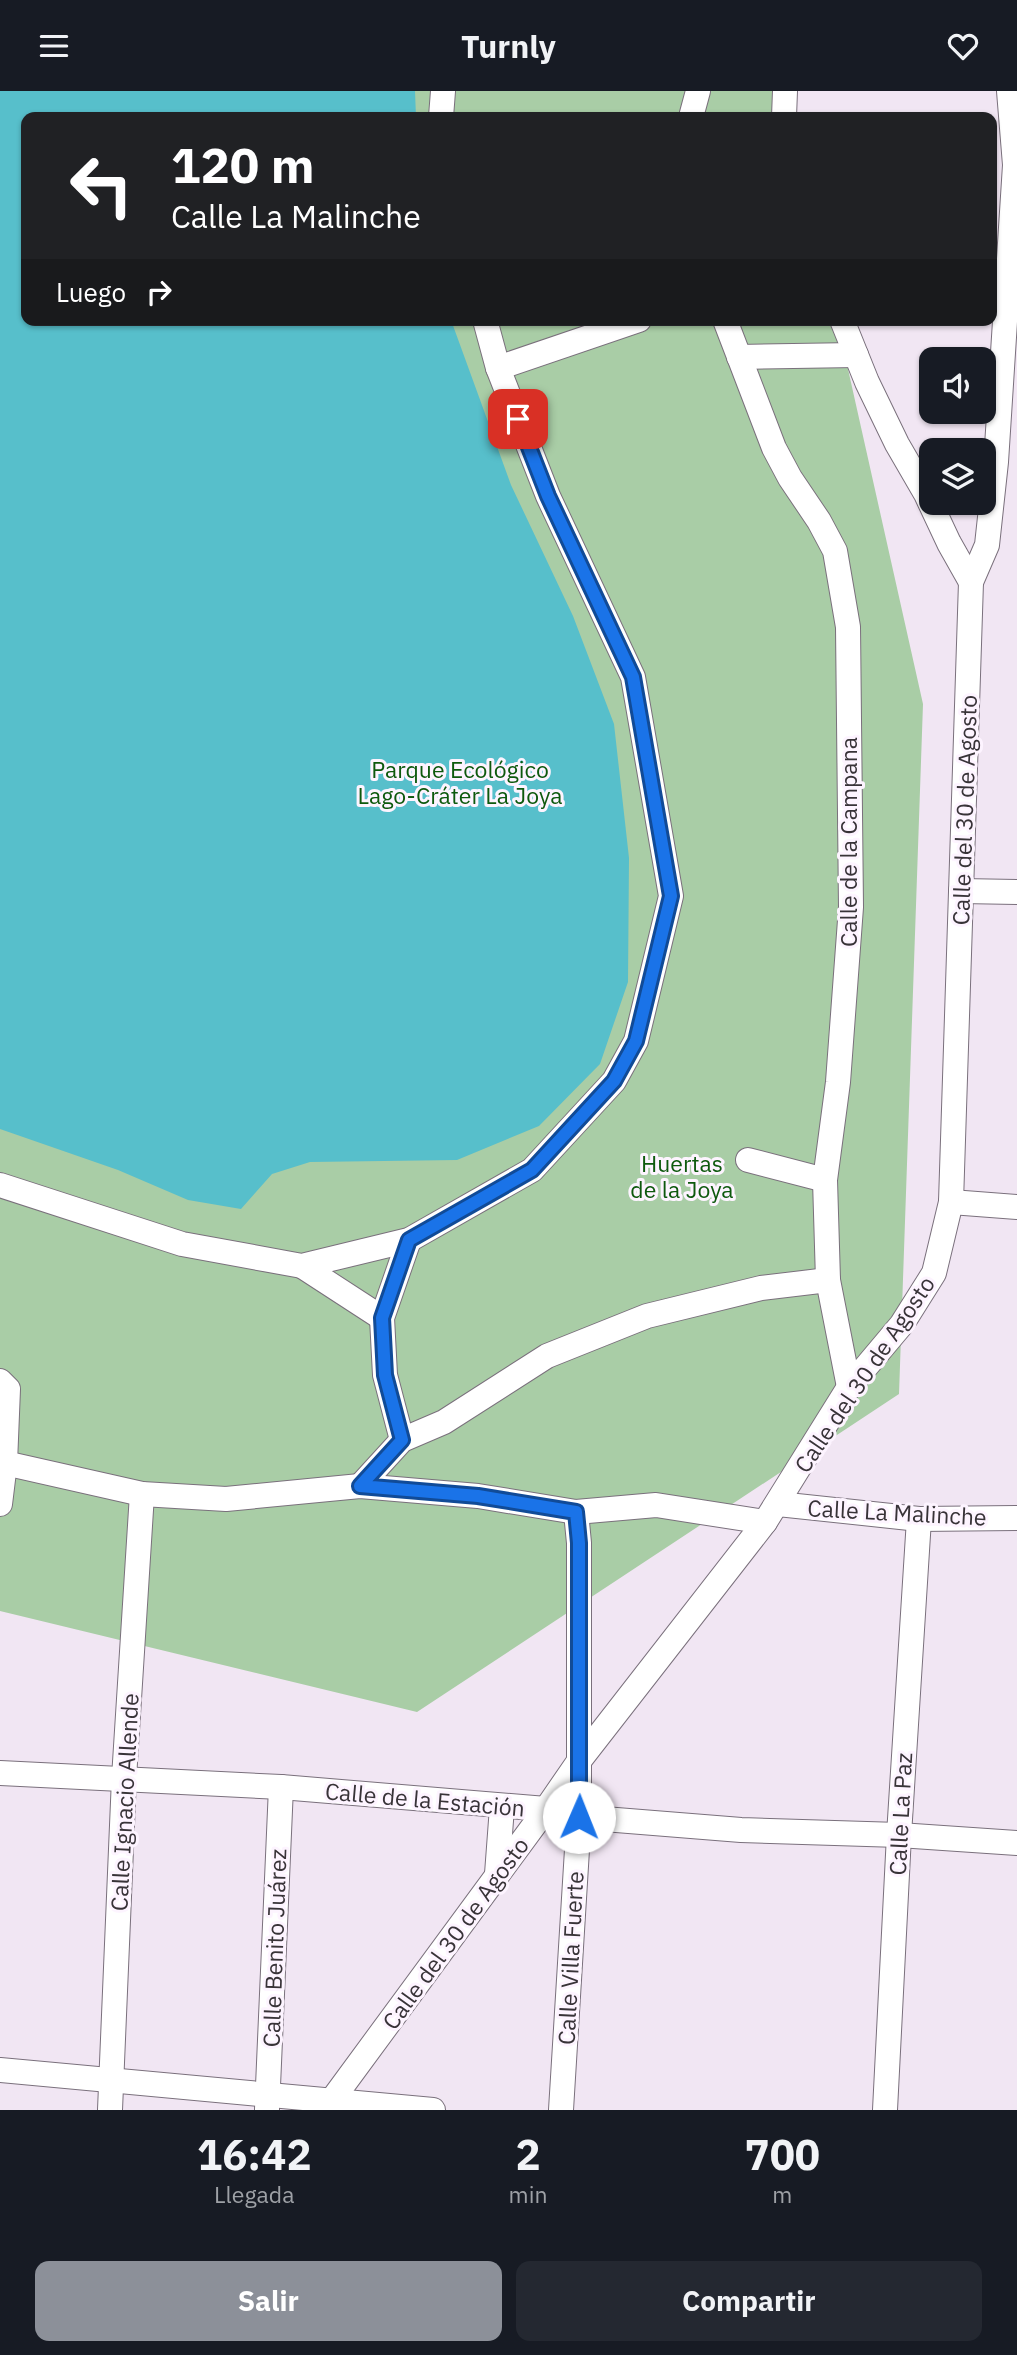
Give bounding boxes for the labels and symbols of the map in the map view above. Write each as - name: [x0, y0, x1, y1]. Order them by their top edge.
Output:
- pin: [488, 389, 548, 449]
- street label: Calle del 30 de Agosto: [945, 694, 983, 926]
- street label: Calle de la Campana: [833, 737, 863, 947]
- park label: Parque Ecológico Lago-Cráter La Joya: [358, 754, 562, 810]
- park label: Huertas de la Joya: [630, 1148, 734, 1204]
- street label: Calle del 30 de Agosto: [787, 1270, 941, 1478]
- street label: Calle La Malinche: [807, 1492, 987, 1532]
- street label: Calle Ignacio Allende: [103, 1692, 145, 1912]
- street label: Calle La Paz: [882, 1752, 918, 1876]
- street label: Calle de la Estación: [324, 1775, 526, 1823]
- position arrow: [542, 1780, 616, 1854]
- street label: Calle del 30 de Agosto: [375, 1831, 535, 2035]
- street label: Calle Benito Juárez: [256, 1848, 292, 2048]
- street label: Calle Villa Fuerte: [550, 1870, 590, 2046]

